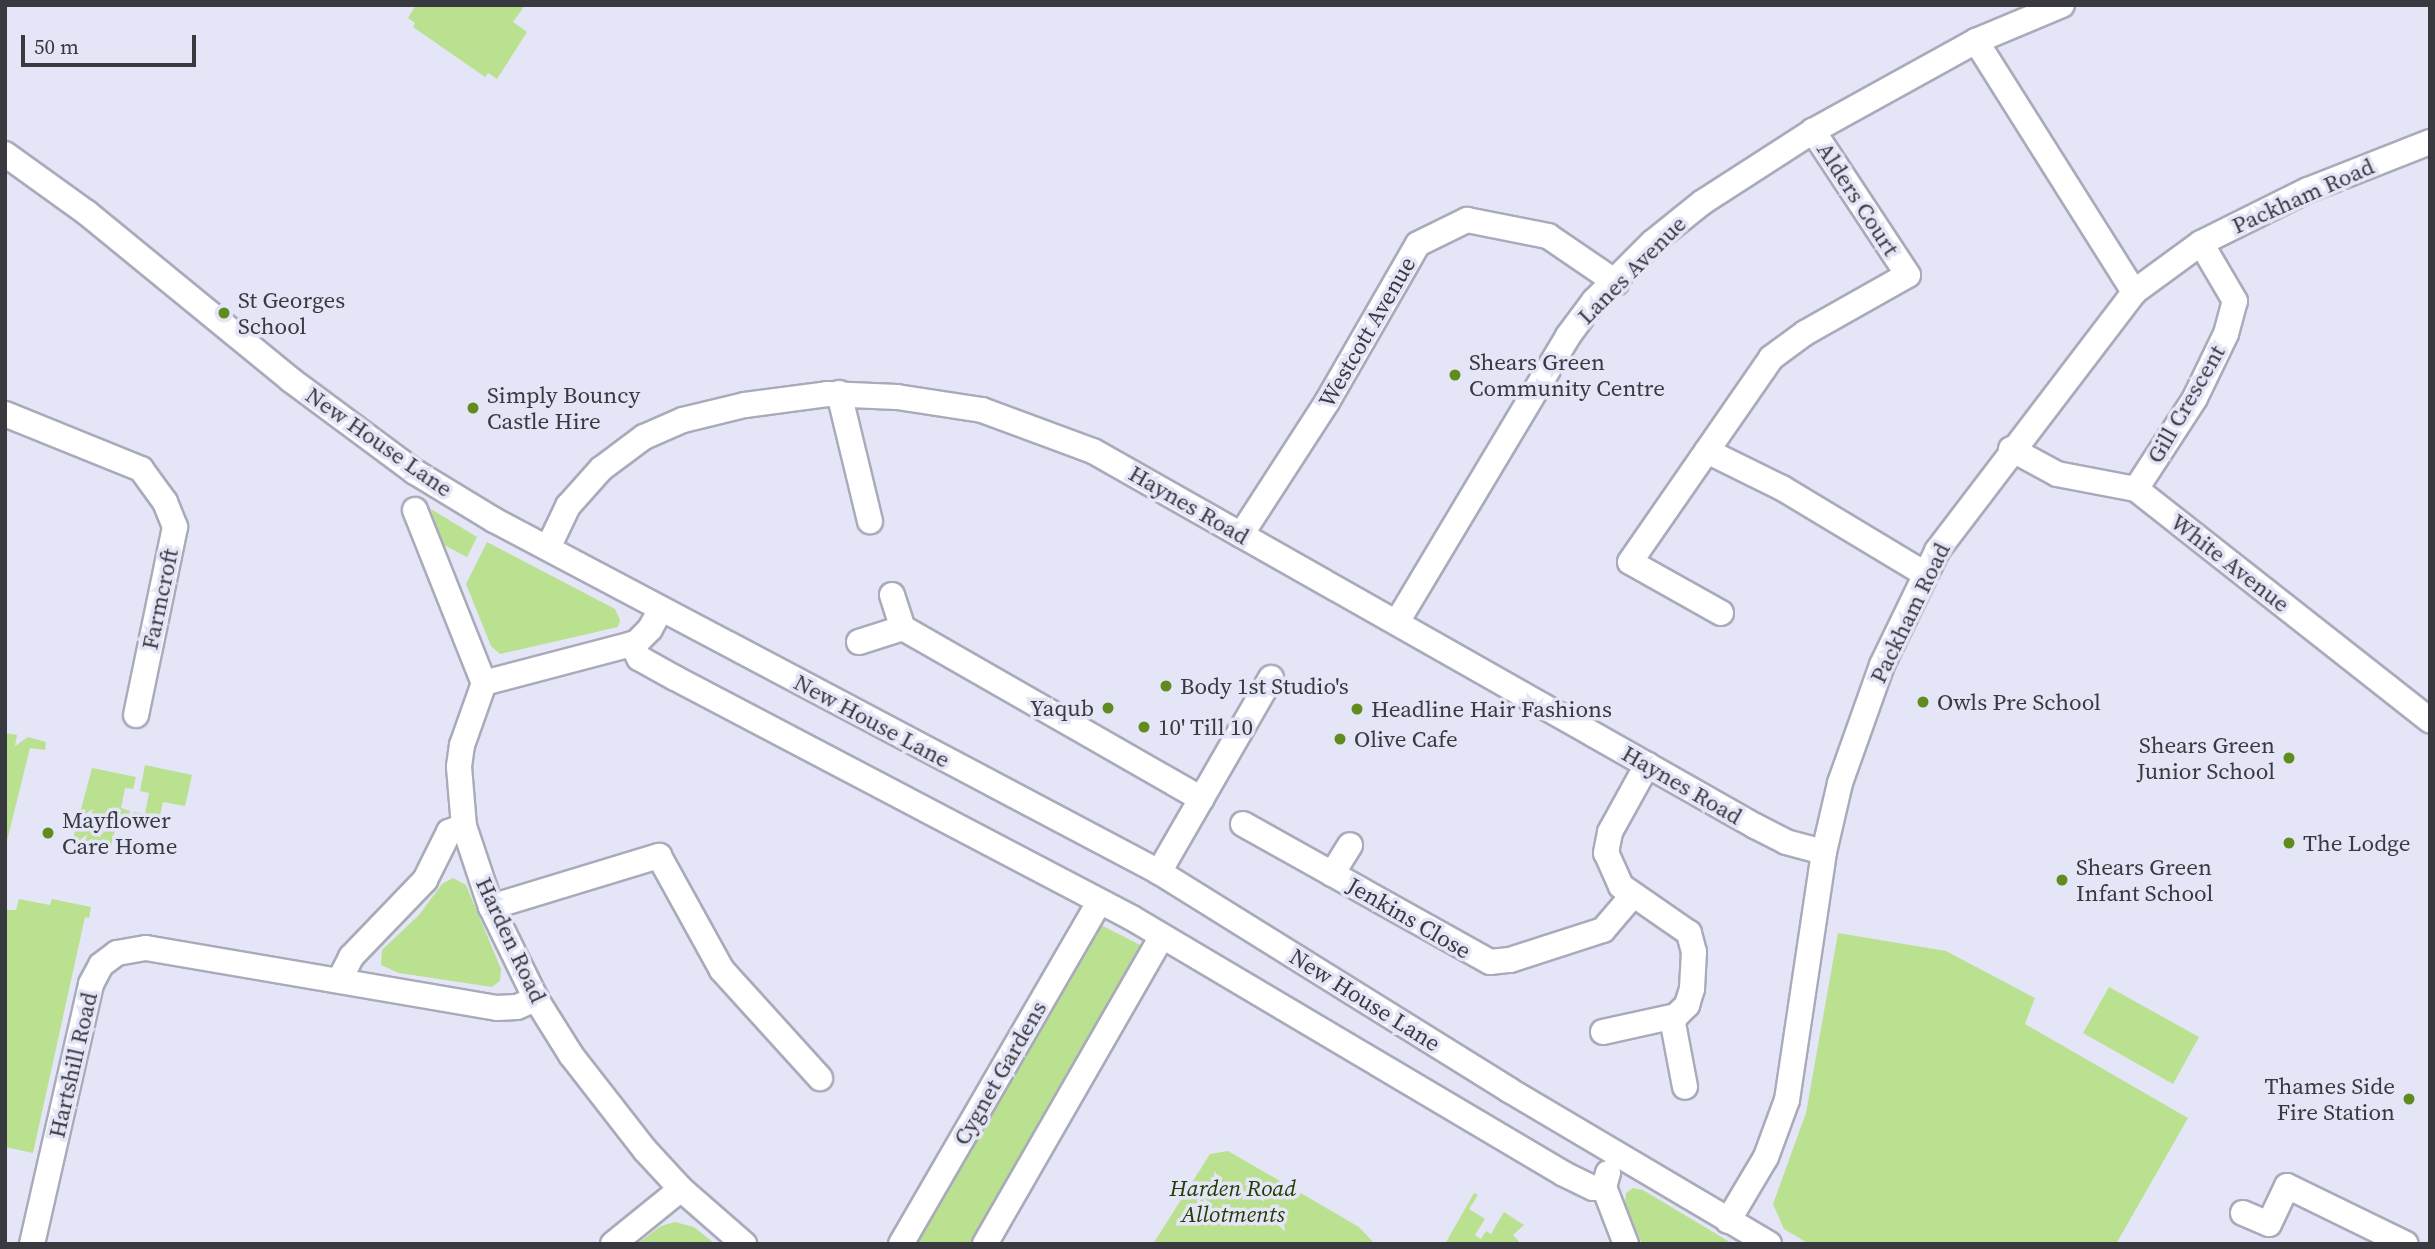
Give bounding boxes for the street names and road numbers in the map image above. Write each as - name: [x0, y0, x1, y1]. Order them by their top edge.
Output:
- street label: Alders Court: [1811, 137, 1905, 261]
- street label: Packham Road: [2228, 152, 2378, 240]
- street label: Lanes Avenue: [1572, 210, 1692, 330]
- street label: Westcott Avenue: [1313, 252, 1421, 412]
- street label: Gill Crescent: [2141, 340, 2231, 468]
- street label: New House Lane: [300, 381, 458, 503]
- street label: Haynes Road: [1124, 460, 1254, 550]
- street label: White Avenue: [2165, 508, 2295, 618]
- street label: Packham Road: [1864, 538, 1956, 688]
- street label: Farmcroft: [136, 546, 184, 652]
- street label: New House Lane: [789, 668, 955, 774]
- street label: Haynes Road: [1617, 740, 1747, 830]
- street label: Jenkins Close: [1342, 871, 1476, 965]
- street label: Harden Road: [470, 873, 552, 1007]
- street label: New House Lane: [1285, 943, 1445, 1057]
- street label: Hartshill Road: [43, 990, 103, 1140]
- street label: Cygnet Gardens: [948, 996, 1052, 1150]

